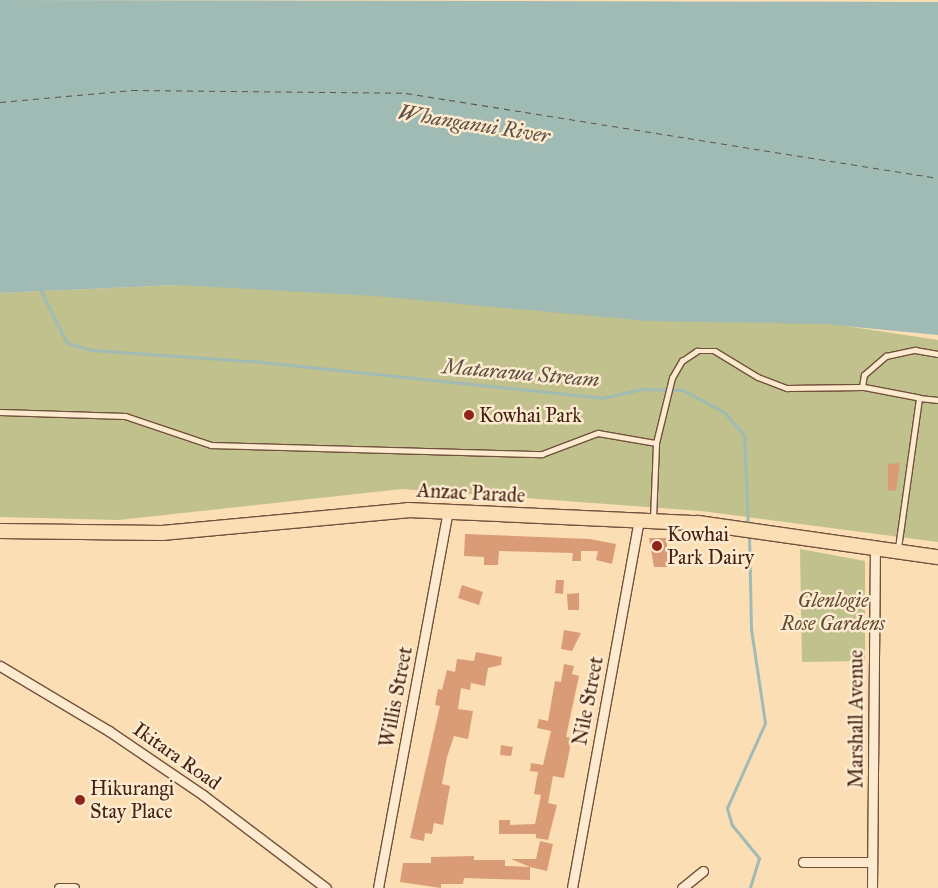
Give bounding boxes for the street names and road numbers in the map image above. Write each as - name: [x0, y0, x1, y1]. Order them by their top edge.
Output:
- street label: Anzac Parade: [416, 478, 526, 508]
- street label: Willis Street: [374, 645, 418, 749]
- street label: Marshall Avenue: [844, 650, 868, 788]
- street label: Nile Street: [568, 655, 608, 747]
- street label: Ikitara Road: [128, 717, 226, 795]

